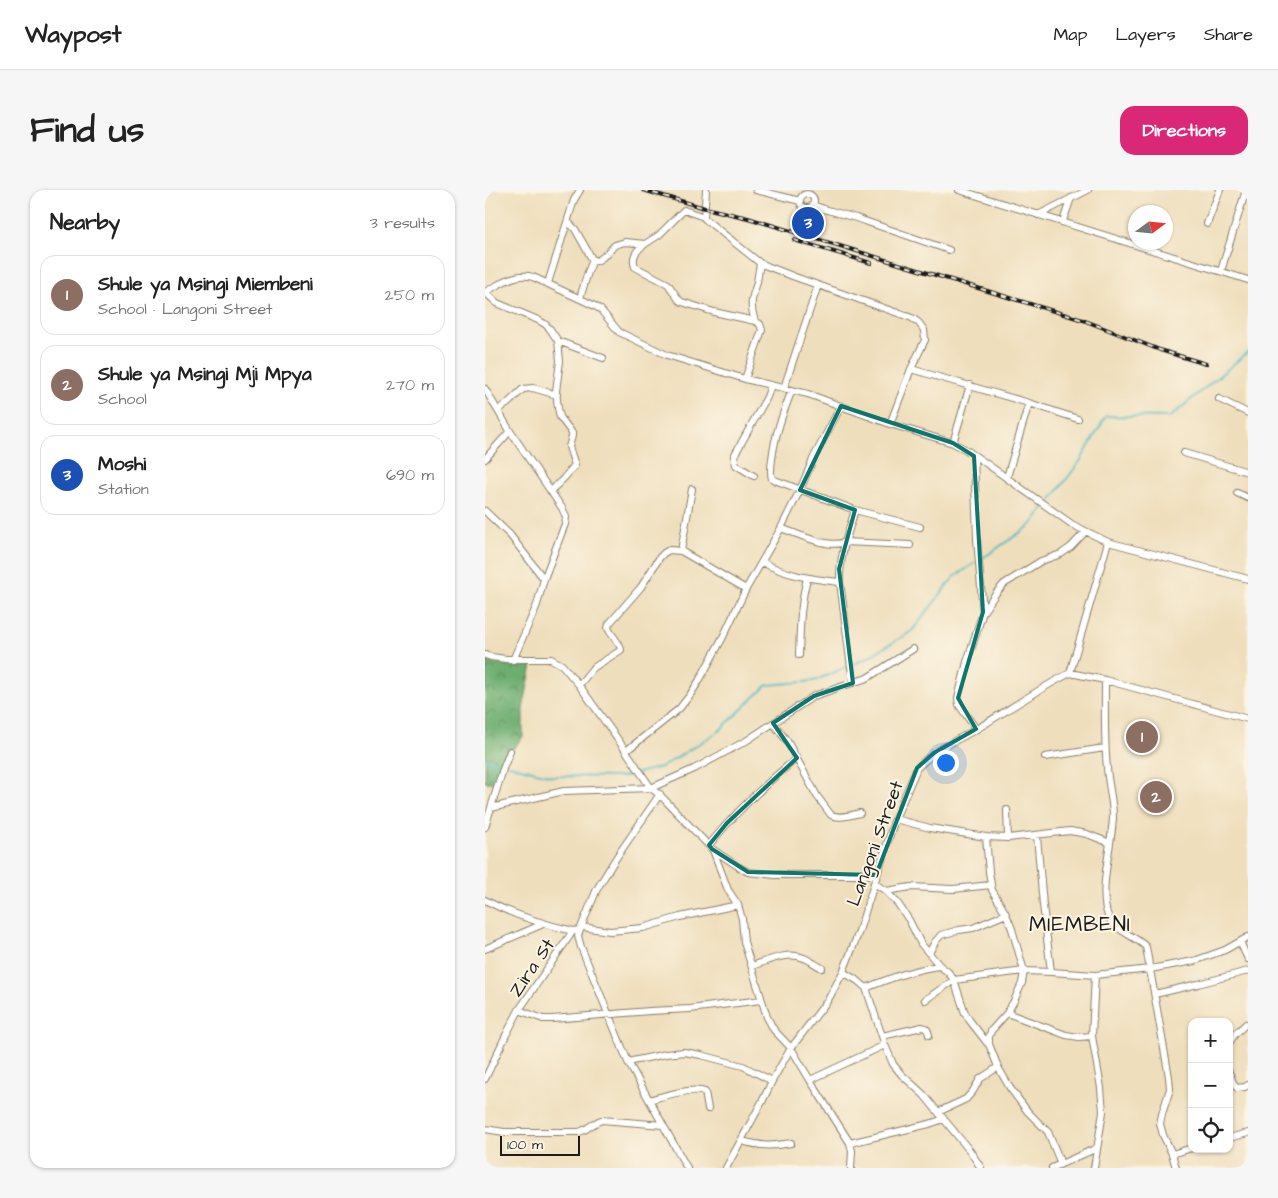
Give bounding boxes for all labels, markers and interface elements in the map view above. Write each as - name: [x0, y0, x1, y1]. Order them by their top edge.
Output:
- text: Waypost: [25, 18, 122, 52]
- text: Map: [1053, 22, 1087, 47]
- text: Layers: [1115, 22, 1176, 47]
- text: Share: [1204, 22, 1253, 47]
- text: Find us: [30, 106, 144, 155]
- button: Directions: [1120, 106, 1248, 155]
- pin: 3: [792, 204, 824, 242]
- north arrow: [1128, 205, 1173, 250]
- text: Nearby: [50, 208, 120, 237]
- text: 3 results: [370, 212, 435, 234]
- text: Shule ya Msingi Miembeni: [98, 271, 313, 298]
- text: 1: [66, 284, 68, 306]
- text: 250 m: [385, 284, 434, 306]
- text: School · Langoni Street: [98, 298, 273, 320]
- text: Shule ya Msingi Mji Mpya: [98, 361, 312, 388]
- text: 2: [62, 374, 72, 396]
- text: 270 m: [386, 374, 434, 396]
- text: School: [98, 388, 147, 410]
- text: Moshi: [98, 451, 146, 478]
- text: 3: [63, 464, 71, 486]
- text: 690 m: [386, 464, 434, 486]
- text: Station: [98, 478, 149, 500]
- pin: 1: [1126, 718, 1158, 756]
- your location: [933, 750, 959, 776]
- street label: Langoni Street: [840, 777, 912, 910]
- pin: 2: [1140, 778, 1172, 816]
- district label: MIEMBENI: [1029, 910, 1131, 939]
- street label: Zira St: [503, 933, 562, 1003]
- map controls: [1188, 1018, 1233, 1153]
- button: +: [1188, 1018, 1233, 1063]
- button: −: [1188, 1063, 1233, 1108]
- button: locate: [1188, 1108, 1233, 1153]
- scale bar: [500, 1133, 580, 1156]
- text: 100 m: [507, 1135, 543, 1155]

